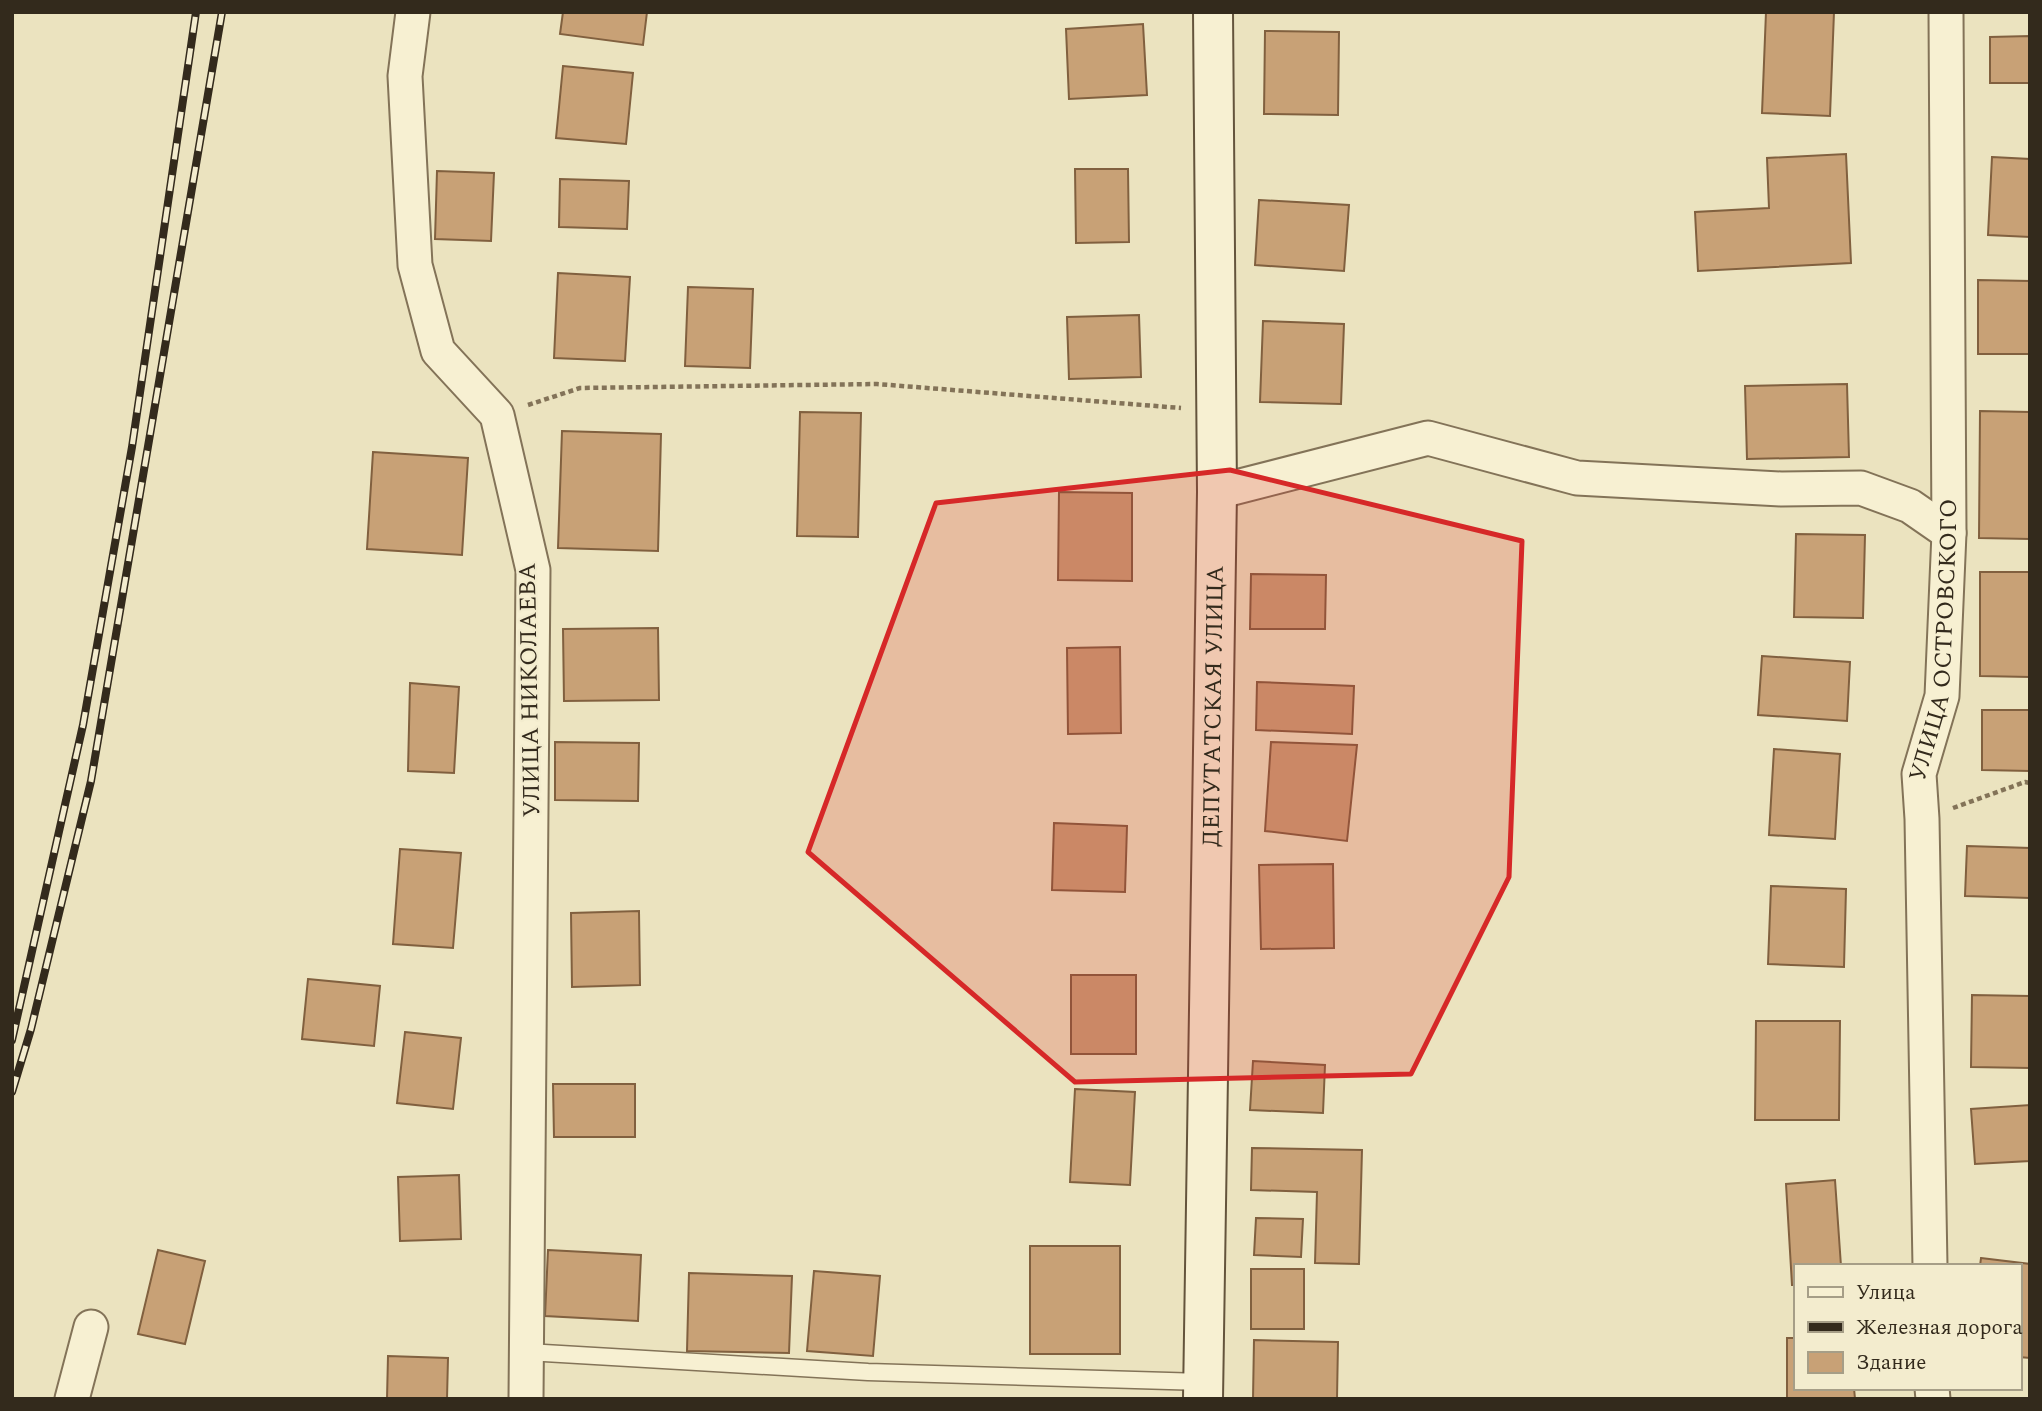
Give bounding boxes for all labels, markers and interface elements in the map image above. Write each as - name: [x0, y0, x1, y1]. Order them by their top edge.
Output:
- street label: УЛИЦА ОСТРОВСКОГО: [1900, 499, 1967, 786]
- street label: УЛИЦА НИКОЛАЕВА: [510, 562, 550, 818]
- street label: ДЕПУТАТСКАЯ УЛИЦА: [1194, 565, 1234, 847]
- legend: [1794, 1264, 2021, 1390]
- text: Улица: [1856, 1277, 1916, 1309]
- text: Железная дорога: [1856, 1312, 2023, 1344]
- text: Здание: [1856, 1347, 1926, 1379]

